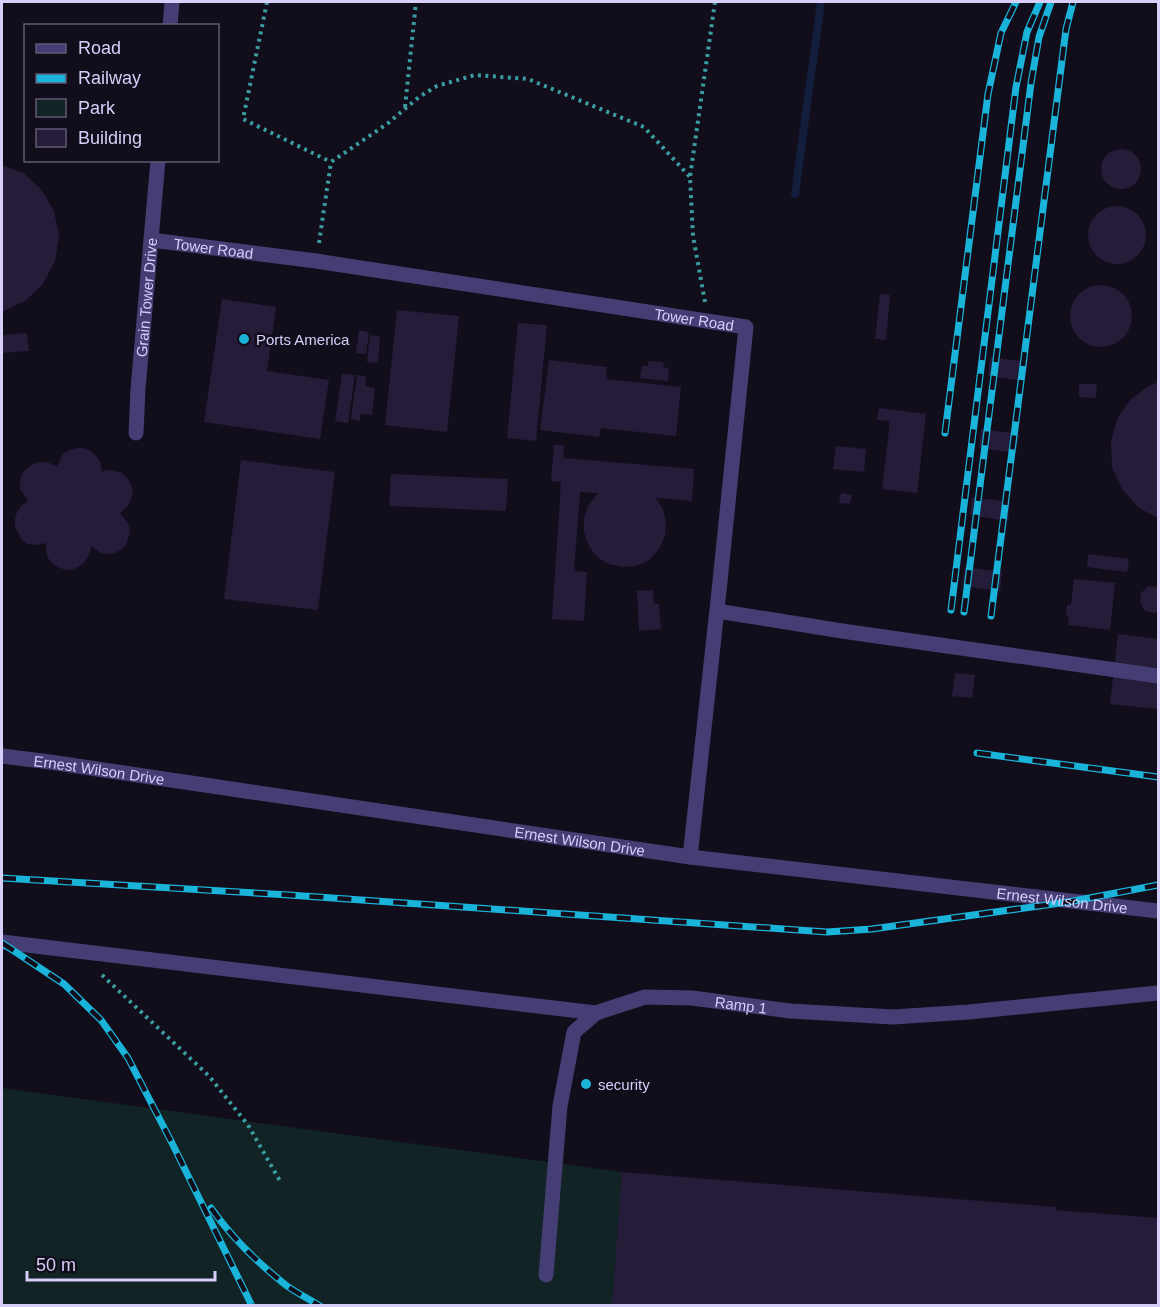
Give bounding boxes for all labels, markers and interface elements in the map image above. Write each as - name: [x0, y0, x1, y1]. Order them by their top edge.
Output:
- legend: [24, 24, 219, 162]
- text: Road: [78, 38, 121, 58]
- text: Railway: [78, 68, 141, 88]
- text: Park: [78, 98, 116, 118]
- text: Building: [78, 128, 142, 148]
- street label: Tower Road: [173, 234, 254, 261]
- street label: Grain Tower Drive: [132, 237, 160, 358]
- street label: Tower Road: [653, 305, 735, 334]
- place label: Ports America: [256, 331, 350, 348]
- marker: Ports America: [237, 332, 251, 346]
- street label: Ernest Wilson Drive: [33, 752, 166, 787]
- street label: Ernest Wilson Drive: [513, 823, 646, 859]
- street label: Ernest Wilson Drive: [996, 884, 1129, 916]
- street label: Ramp 1: [714, 993, 768, 1016]
- place label: security: [598, 1076, 650, 1093]
- marker: security: [579, 1077, 593, 1091]
- scale bar: [27, 1244, 214, 1282]
- text: 50 m: [36, 1255, 76, 1275]

